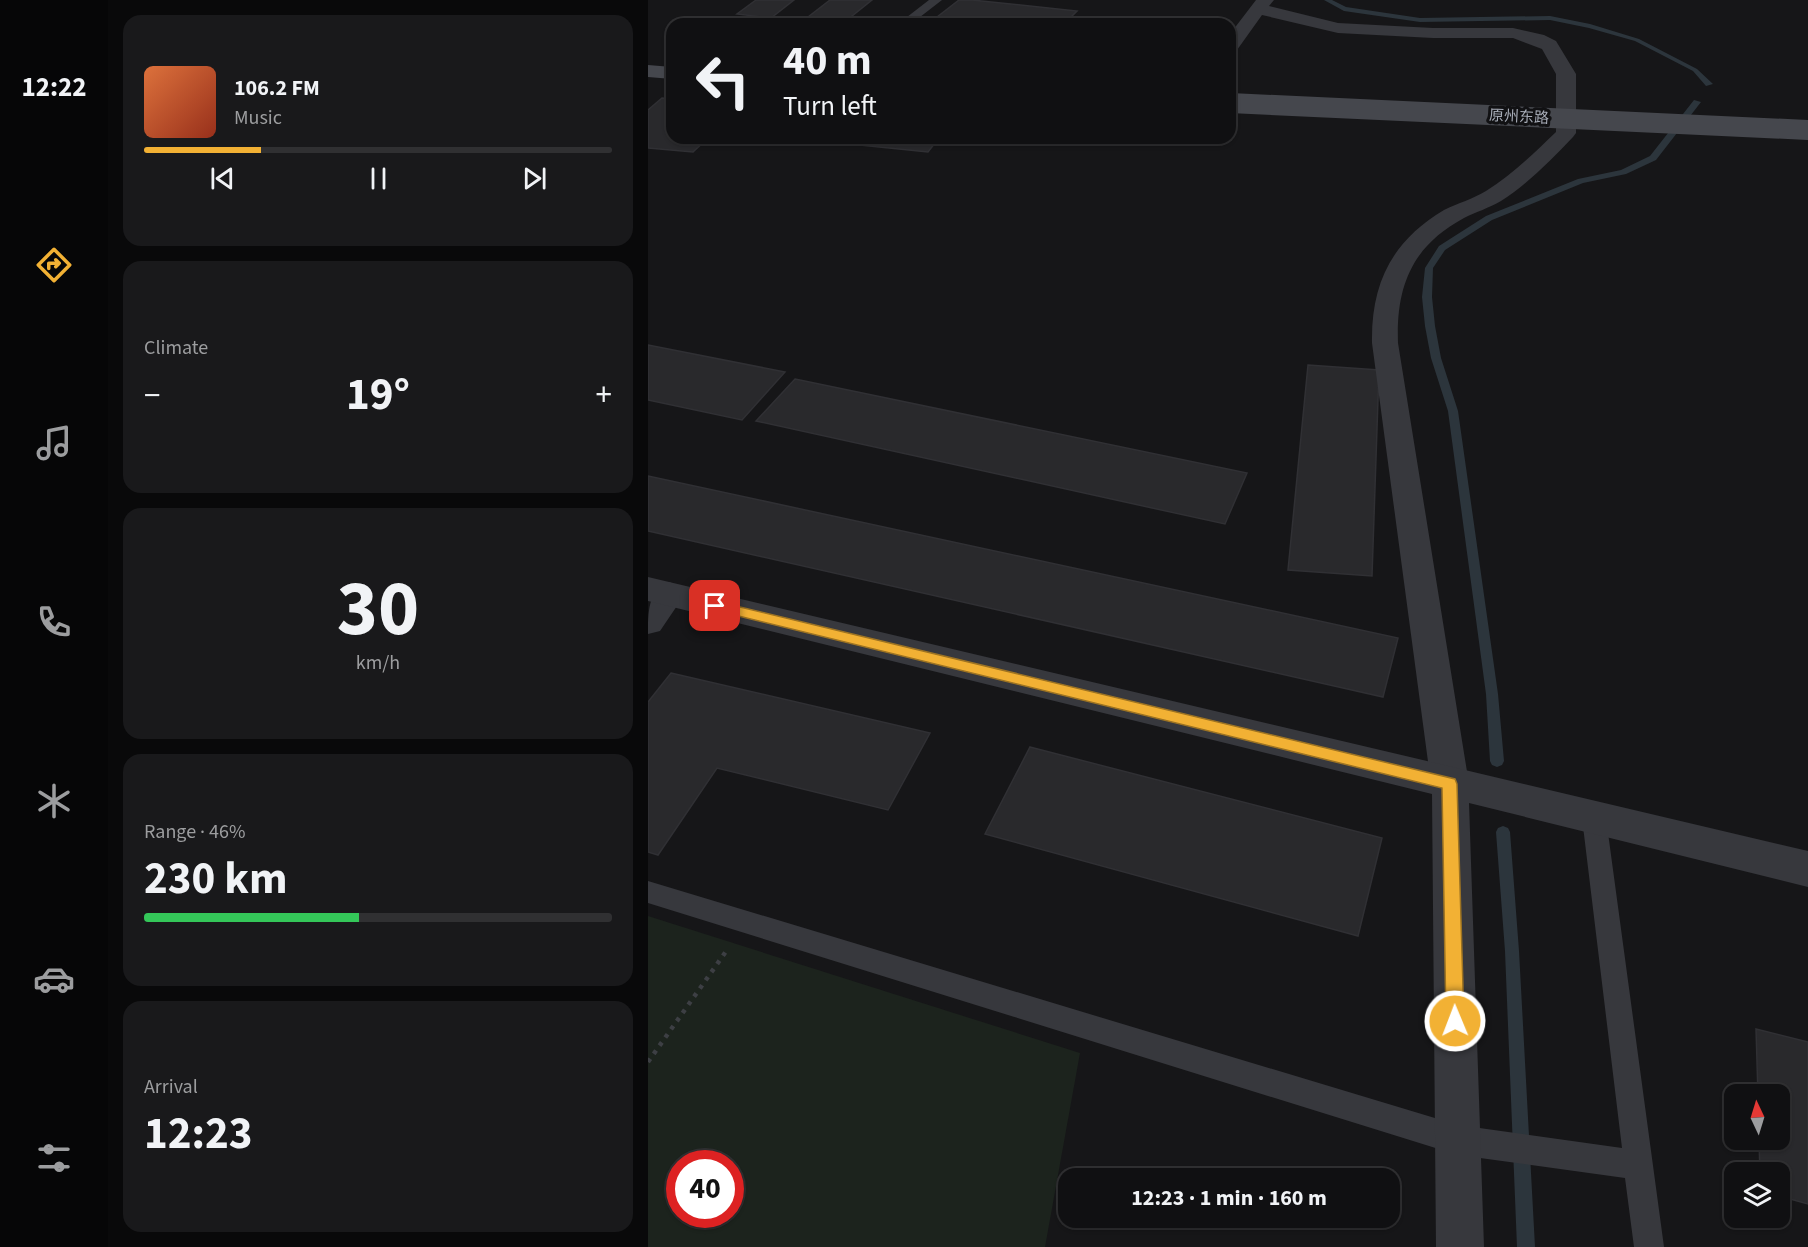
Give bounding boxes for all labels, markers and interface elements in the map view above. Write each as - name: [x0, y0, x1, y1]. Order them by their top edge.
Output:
- text: 40 m: [783, 31, 872, 91]
- icon: left: [684, 42, 762, 120]
- text: 12:22: [21, 68, 87, 107]
- text: 106.2 FM: [234, 72, 320, 104]
- text: Turn left: [783, 87, 877, 126]
- text: Music: [234, 104, 282, 132]
- street label: 原州东路: [1488, 105, 1550, 129]
- icon: previous: [206, 162, 239, 195]
- icon: pause: [362, 162, 395, 195]
- icon: next: [518, 162, 551, 195]
- icon: directions: [33, 244, 75, 286]
- text: Climate: [144, 334, 208, 362]
- text: 19°: [346, 363, 410, 427]
- text: −: [144, 372, 160, 419]
- text: +: [596, 372, 612, 419]
- icon: music: [33, 422, 75, 464]
- text: 30: [337, 554, 419, 665]
- pin: [689, 580, 740, 631]
- icon: arrive: [698, 589, 731, 622]
- icon: phone: [33, 601, 75, 643]
- text: km/h: [356, 649, 400, 677]
- icon: climate: [33, 780, 75, 822]
- text: Range · 46%: [144, 818, 245, 846]
- text: 230 km: [144, 847, 288, 911]
- icon: car: [33, 958, 75, 1000]
- position arrow: [1423, 989, 1487, 1053]
- text: Arrival: [144, 1073, 198, 1101]
- north arrow: [1724, 1084, 1790, 1150]
- map controls: [1724, 1084, 1790, 1228]
- text: 12:23: [144, 1102, 253, 1166]
- icon: filters: [33, 1137, 75, 1179]
- speed limit sign: 40: [666, 1150, 744, 1228]
- button: layers: [1724, 1162, 1790, 1228]
- text: 12:23 · 1 min · 160 m: [1131, 1182, 1327, 1214]

